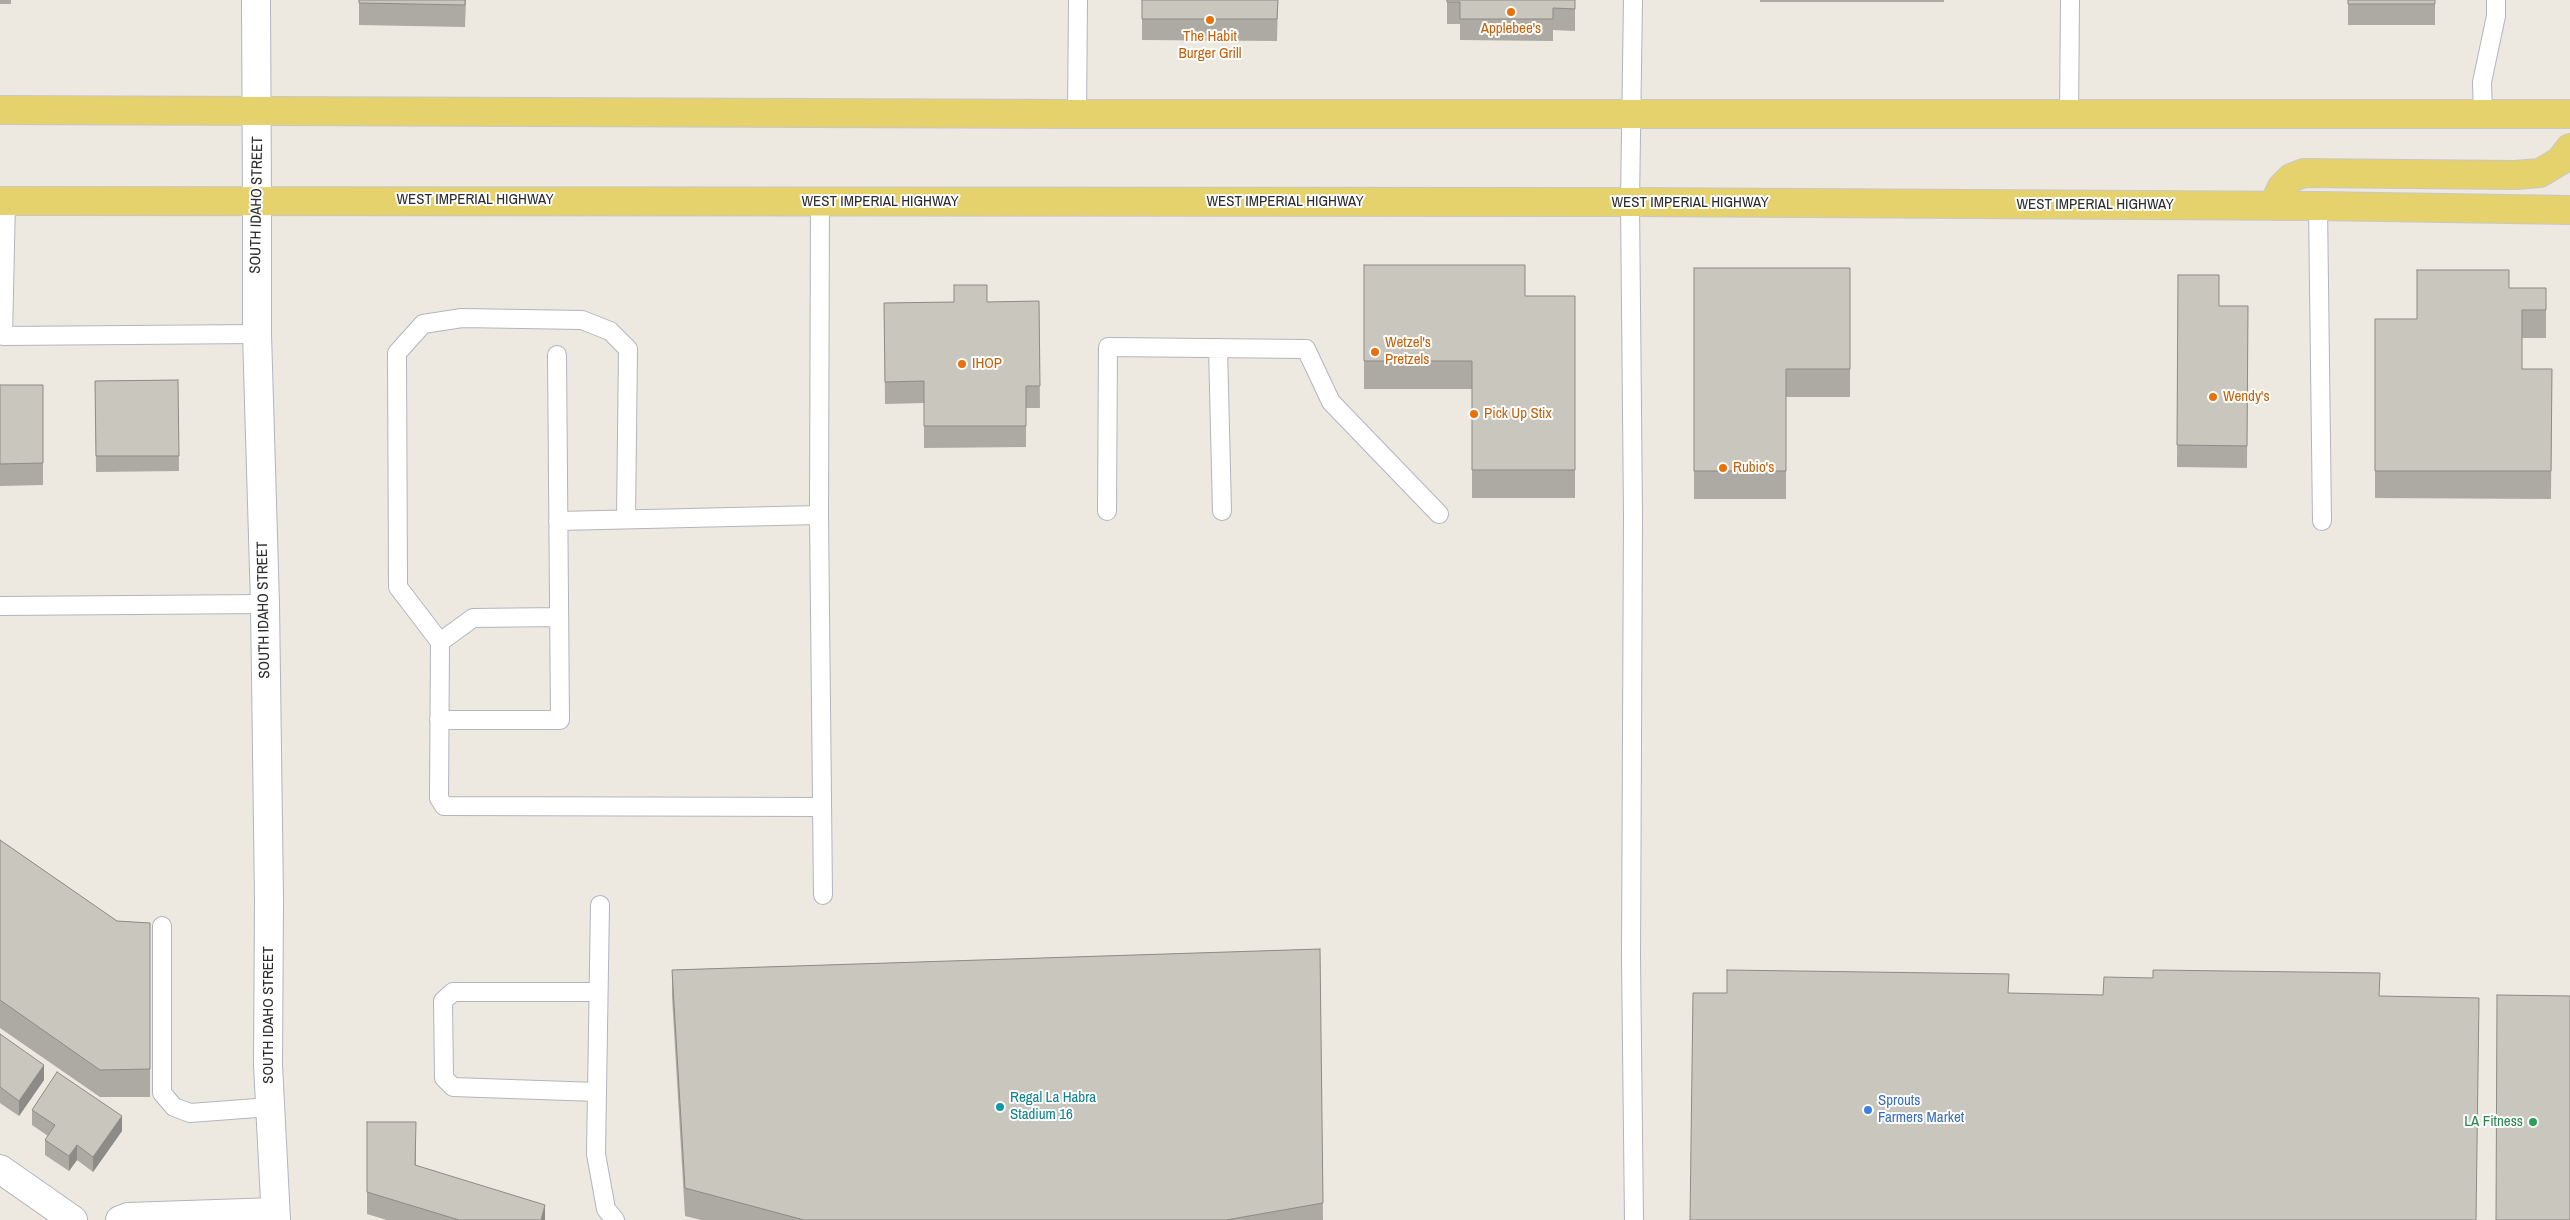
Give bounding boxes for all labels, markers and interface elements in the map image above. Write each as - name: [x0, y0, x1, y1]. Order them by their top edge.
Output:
- marker: Applebee's: [1505, 6, 1517, 18]
- marker: The Habit Burger Grill: [1204, 14, 1216, 26]
- place label: Applebee's: [1481, 20, 1541, 38]
- place label: The Habit Burger Grill: [1179, 28, 1241, 63]
- street label: SOUTH IDAHO STREET: [247, 136, 267, 274]
- street label: WEST IMPERIAL HIGHWAY: [396, 191, 554, 209]
- street label: WEST IMPERIAL HIGHWAY: [801, 193, 959, 211]
- street label: WEST IMPERIAL HIGHWAY: [1206, 193, 1364, 211]
- street label: WEST IMPERIAL HIGHWAY: [1611, 194, 1769, 212]
- street label: WEST IMPERIAL HIGHWAY: [2016, 196, 2174, 214]
- place label: Wetzel's Pretzels: [1385, 334, 1431, 369]
- marker: Wetzel's Pretzels: [1369, 346, 1381, 358]
- place label: IHOP: [972, 355, 1002, 373]
- marker: IHOP: [956, 358, 968, 370]
- place label: Wendy's: [2223, 388, 2270, 406]
- marker: Wendy's: [2207, 391, 2219, 403]
- place label: Pick Up Stix: [1484, 405, 1552, 423]
- marker: Pick Up Stix: [1468, 408, 1480, 420]
- place label: Rubio's: [1733, 459, 1774, 477]
- marker: Rubio's: [1717, 462, 1729, 474]
- street label: SOUTH IDAHO STREET: [254, 541, 274, 679]
- street label: SOUTH IDAHO STREET: [260, 946, 278, 1084]
- place label: Regal La Habra Stadium 16: [1010, 1089, 1096, 1124]
- place label: Sprouts Farmers Market: [1878, 1092, 1964, 1127]
- marker: Regal La Habra Stadium 16: [994, 1101, 1006, 1113]
- marker: Sprouts Farmers Market: [1862, 1104, 1874, 1116]
- place label: LA Fitness: [2464, 1113, 2523, 1131]
- marker: LA Fitness: [2527, 1116, 2539, 1128]

